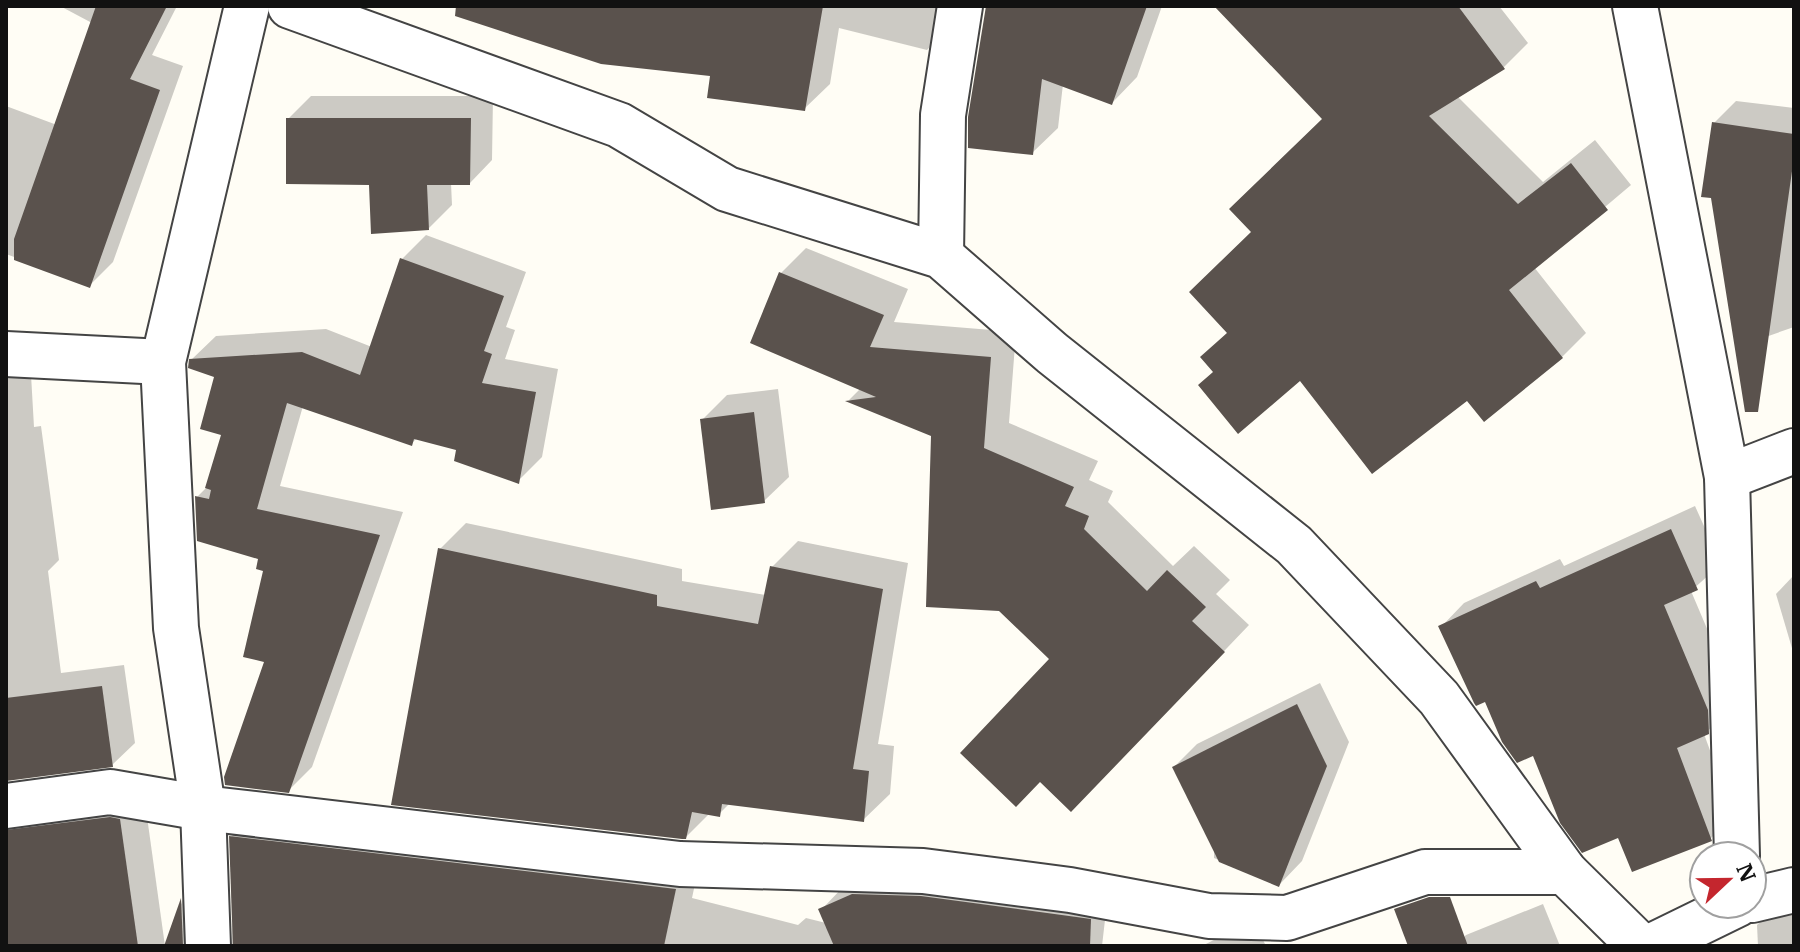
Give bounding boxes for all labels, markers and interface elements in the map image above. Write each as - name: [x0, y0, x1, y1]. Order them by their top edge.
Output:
- north arrow: [1688, 840, 1768, 920]
- text: N: [1730, 859, 1764, 886]

